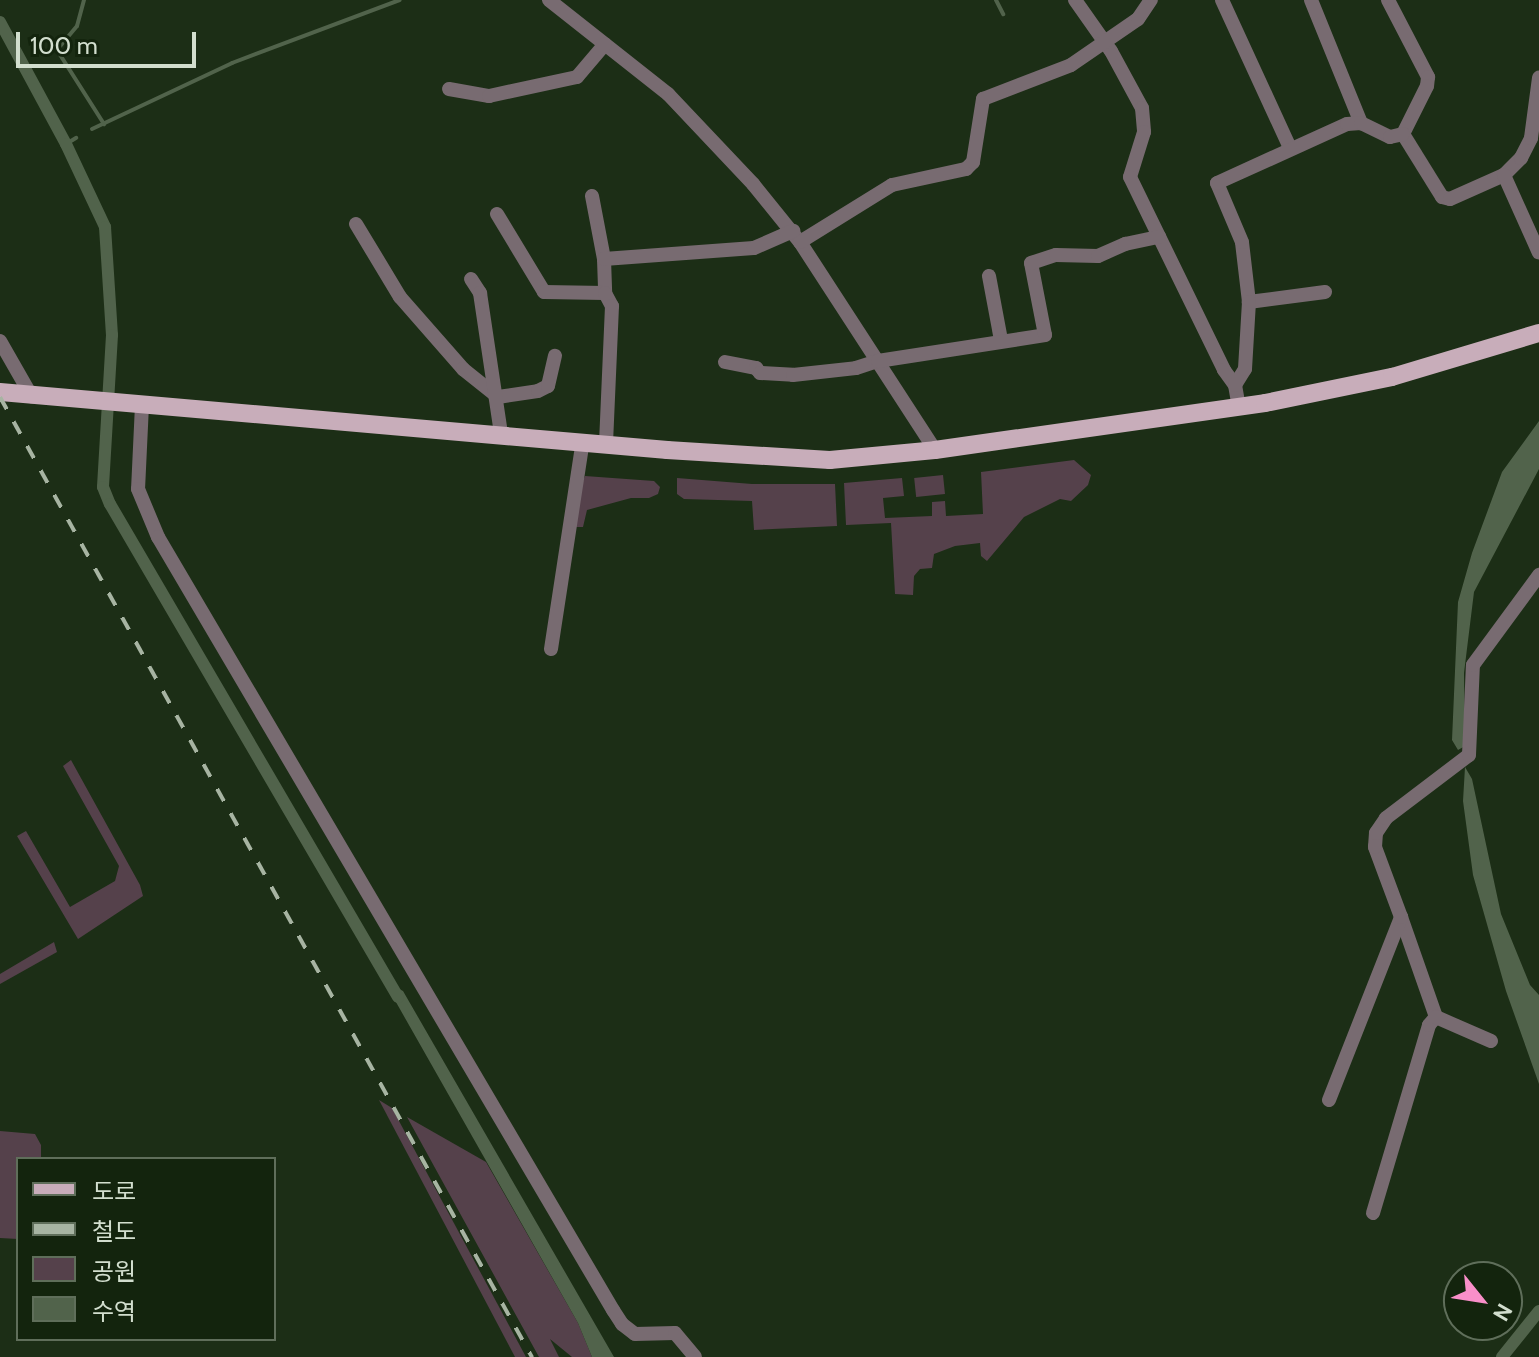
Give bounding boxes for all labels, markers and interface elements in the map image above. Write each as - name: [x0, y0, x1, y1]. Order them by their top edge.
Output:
- scale bar: [20, 16, 200, 66]
- text: 100 m: [30, 31, 98, 60]
- legend: [16, 1157, 276, 1341]
- text: 도로: [92, 1177, 136, 1206]
- text: 철도: [92, 1217, 136, 1246]
- text: 공원: [92, 1257, 136, 1286]
- north arrow: [1443, 1261, 1523, 1341]
- text: 수역: [92, 1297, 136, 1326]
- text: N: [1487, 1299, 1518, 1326]

